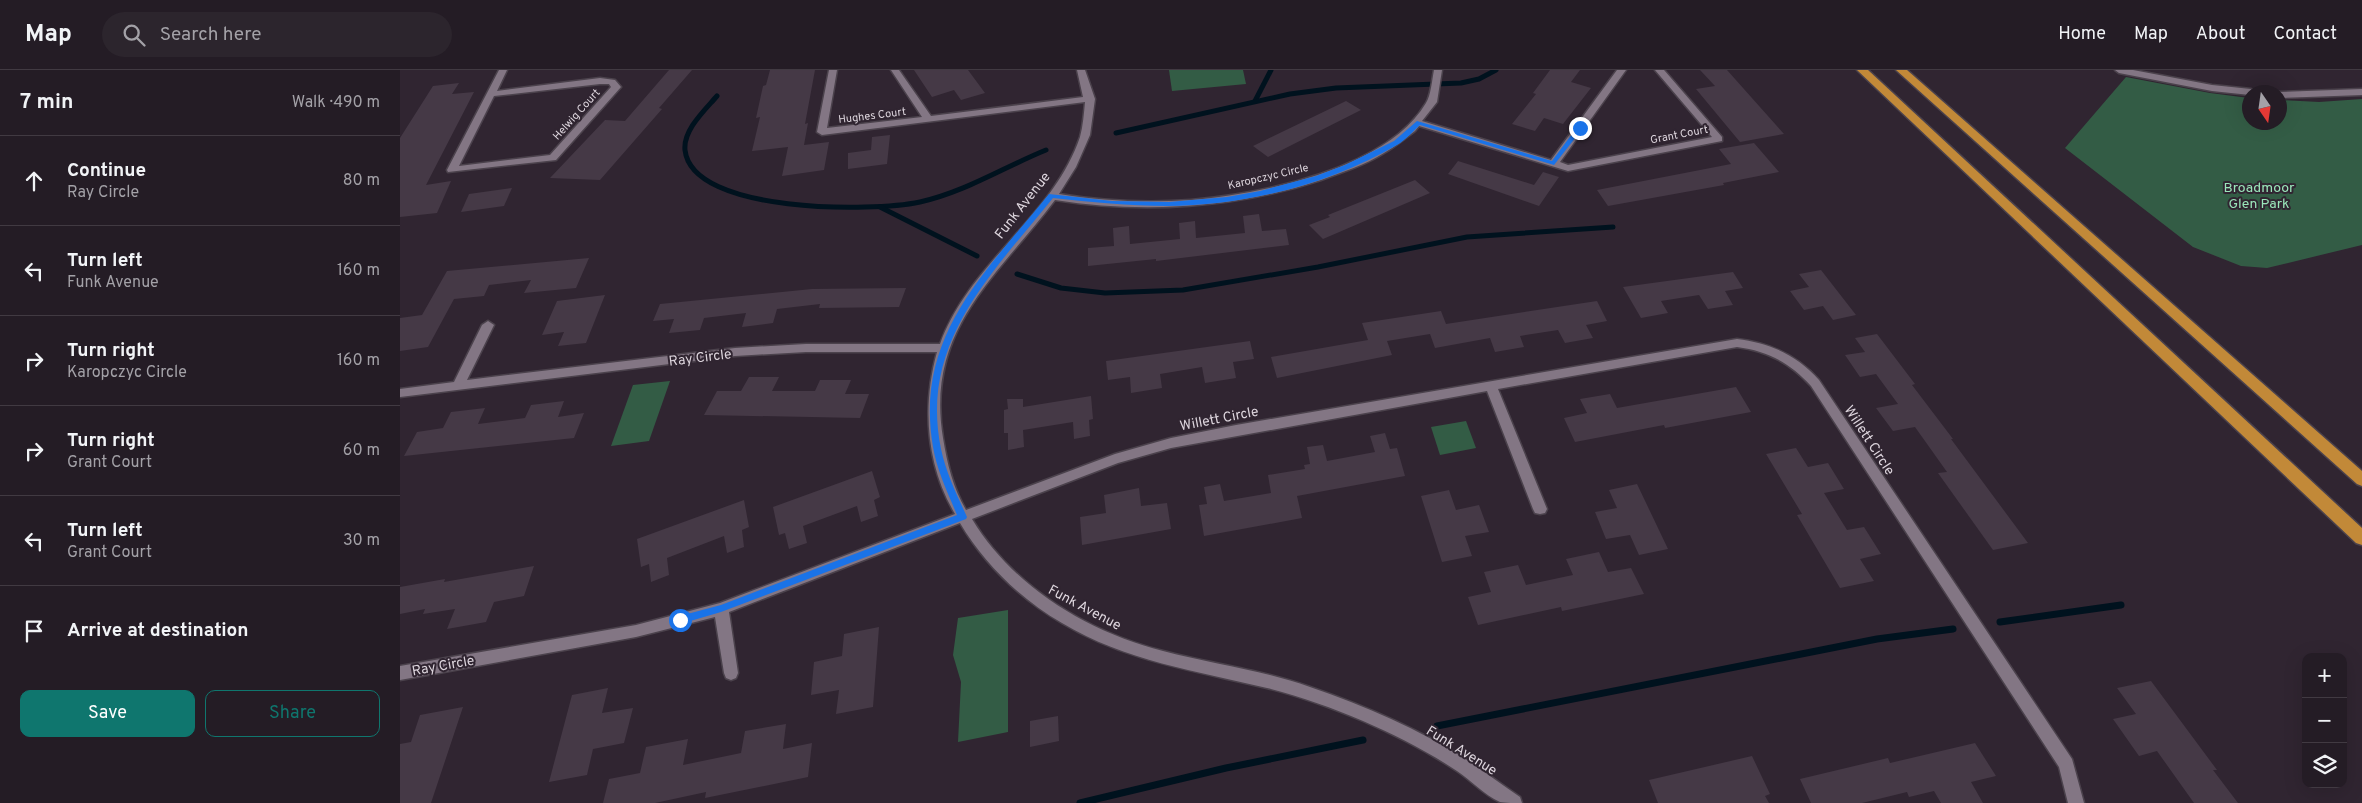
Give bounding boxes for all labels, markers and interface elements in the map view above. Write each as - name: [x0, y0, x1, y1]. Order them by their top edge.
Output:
- search box: [102, 12, 452, 57]
- text: Map: [25, 20, 72, 50]
- icon: search: [120, 21, 148, 49]
- text: Search here: [160, 23, 261, 47]
- text: Home: [2058, 23, 2106, 46]
- text: Map: [2134, 23, 2168, 46]
- text: About: [2196, 23, 2245, 46]
- text: Contact: [2273, 23, 2337, 46]
- north arrow: [2242, 85, 2287, 130]
- street label: Helwig Court: [550, 86, 603, 143]
- text: 7 min: [20, 89, 73, 116]
- text: Walk · 490 m: [292, 93, 380, 113]
- street label: Hughes Court: [837, 105, 907, 127]
- route end: [1569, 117, 1592, 140]
- street label: Grant Court: [1649, 123, 1709, 147]
- text: Continue: [67, 159, 146, 183]
- street label: Karopczyc Circle: [1226, 161, 1310, 193]
- icon: ahead: [20, 167, 48, 195]
- street label: Funk Avenue: [992, 169, 1055, 243]
- text: 80 m: [343, 171, 380, 191]
- park label: Broadmoor Glen Park: [2223, 180, 2295, 213]
- text: Ray Circle: [67, 183, 139, 203]
- text: Turn left: [67, 249, 143, 273]
- icon: left: [20, 257, 48, 285]
- text: 160 m: [337, 261, 380, 281]
- text: Funk Avenue: [67, 273, 159, 293]
- text: Turn right: [67, 339, 155, 363]
- street label: Ray Circle: [668, 346, 733, 371]
- icon: right: [20, 347, 48, 375]
- text: 160 m: [337, 351, 380, 371]
- text: Karopczyc Circle: [67, 363, 187, 383]
- street label: Willett Circle: [1840, 403, 1898, 479]
- street label: Willett Circle: [1179, 404, 1260, 435]
- text: Turn right: [67, 429, 155, 453]
- icon: right: [20, 437, 48, 465]
- text: 60 m: [343, 441, 380, 461]
- text: Grant Court: [67, 453, 152, 473]
- text: Turn left: [67, 519, 143, 543]
- icon: left: [20, 527, 48, 555]
- text: 30 m: [343, 531, 380, 551]
- text: Grant Court: [67, 543, 152, 563]
- street label: Funk Avenue: [1045, 582, 1124, 635]
- route start: [669, 609, 692, 632]
- icon: arrive: [20, 617, 48, 645]
- text: Arrive at destination: [67, 619, 248, 643]
- street label: Ray Circle: [411, 653, 476, 680]
- map controls: [2302, 653, 2347, 788]
- button: +: [2302, 653, 2347, 698]
- button: Save: [20, 690, 195, 737]
- button: Share: [205, 690, 380, 737]
- button: −: [2302, 698, 2347, 743]
- street label: Funk Avenue: [1423, 723, 1500, 780]
- button: layers: [2302, 743, 2347, 788]

